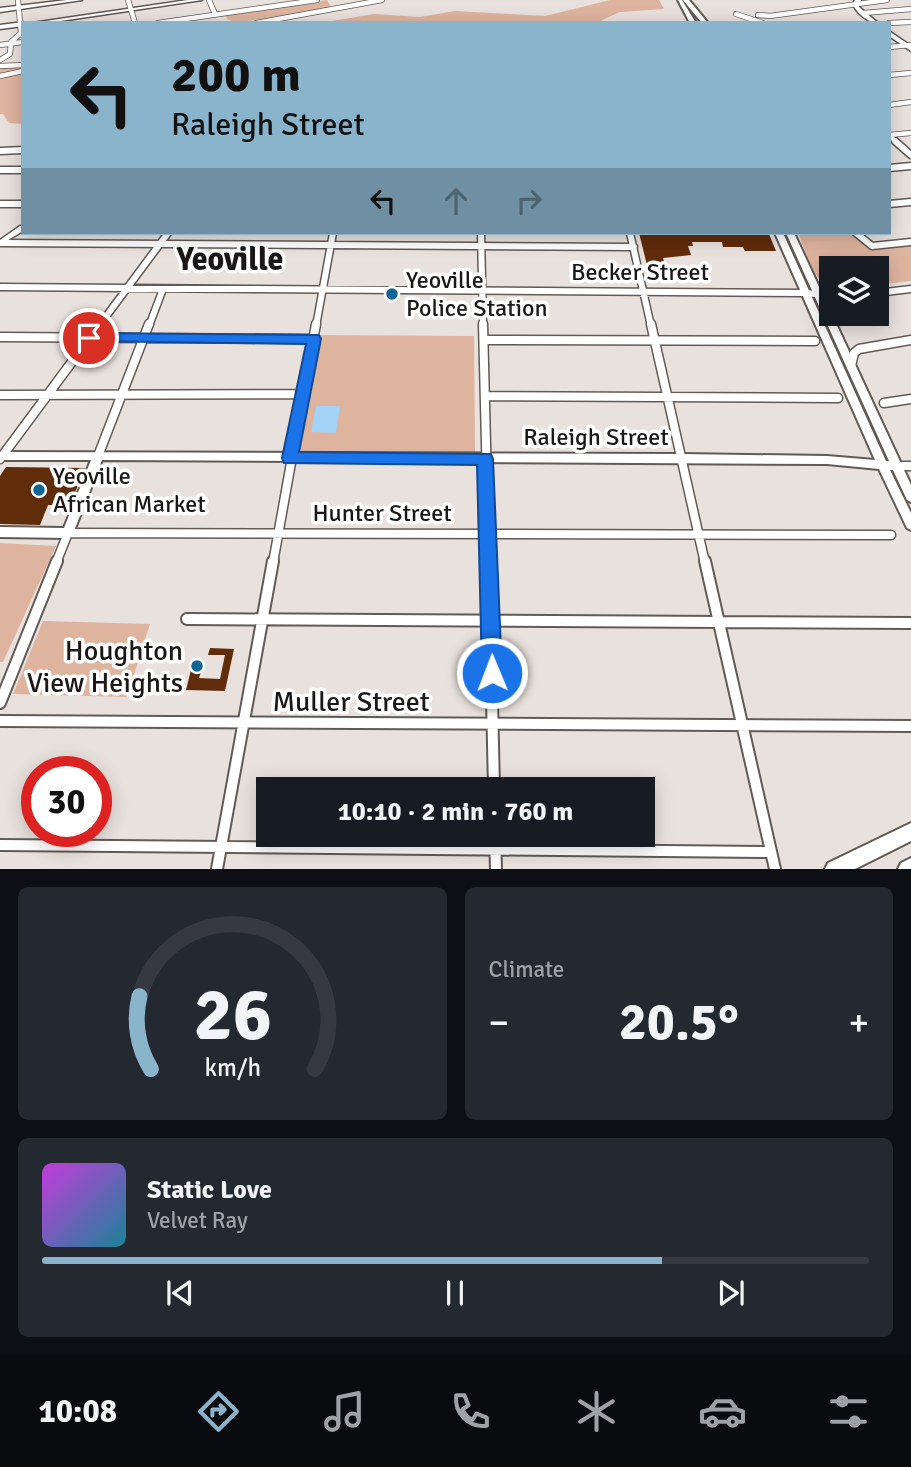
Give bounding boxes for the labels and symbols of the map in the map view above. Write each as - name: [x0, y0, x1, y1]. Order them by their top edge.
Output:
- district label: Yeoville: [175, 240, 284, 279]
- street label: Becker Street: [571, 257, 709, 287]
- place label: Yeoville Police Station: [406, 265, 548, 323]
- marker: Yeoville Police Station: [384, 286, 400, 302]
- pin: [59, 308, 119, 368]
- street label: Raleigh Street: [523, 422, 669, 452]
- place label: Yeoville African Market: [53, 461, 206, 519]
- marker: Yeoville African Market: [31, 482, 47, 498]
- street label: Hunter Street: [312, 498, 452, 528]
- place label: Houghton View Heights: [27, 634, 183, 700]
- position arrow: [455, 636, 529, 710]
- marker: Houghton View Heights: [189, 658, 205, 674]
- street label: Muller Street: [272, 685, 430, 719]
- speed limit sign: 30: [21, 756, 112, 847]

